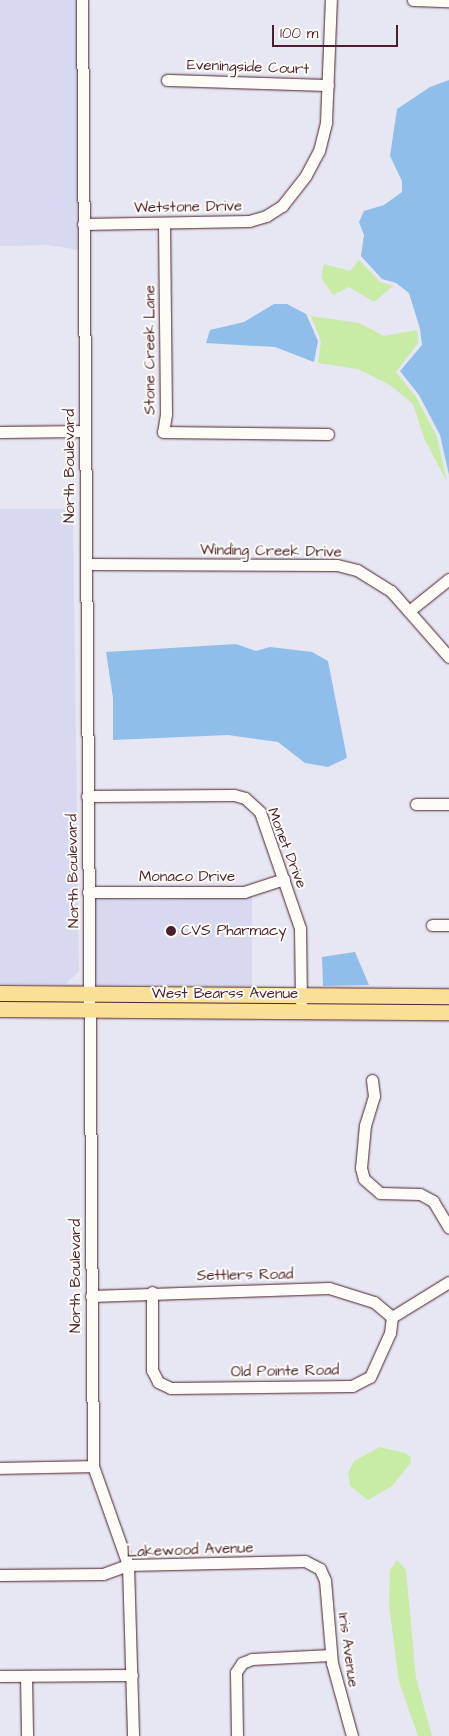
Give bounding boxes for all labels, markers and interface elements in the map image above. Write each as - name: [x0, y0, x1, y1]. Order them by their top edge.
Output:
- scale bar: [274, 15, 400, 47]
- text: 100 m: [280, 23, 319, 44]
- street label: Eveningside Court: [187, 56, 309, 78]
- street label: Wetstone Drive: [134, 197, 242, 217]
- street label: Stone Creek Lane: [141, 285, 159, 415]
- street label: North Boulevard: [61, 409, 79, 523]
- street label: Winding Creek Drive: [200, 541, 342, 561]
- street label: Monet Drive: [263, 805, 311, 891]
- street label: North Boulevard: [63, 814, 83, 928]
- street label: Monaco Drive: [139, 868, 235, 886]
- place label: CVS Pharmacy: [181, 922, 287, 940]
- marker: CVS Pharmacy: [165, 925, 177, 937]
- street label: West Bearss Avenue: [152, 985, 298, 1003]
- street label: North Boulevard: [67, 1219, 85, 1333]
- street label: Settlers Road: [197, 1265, 293, 1285]
- street label: Old Pointe Road: [231, 1361, 339, 1381]
- street label: Lakewood Avenue: [126, 1539, 254, 1561]
- street label: Iris Avenue: [334, 1612, 362, 1688]

